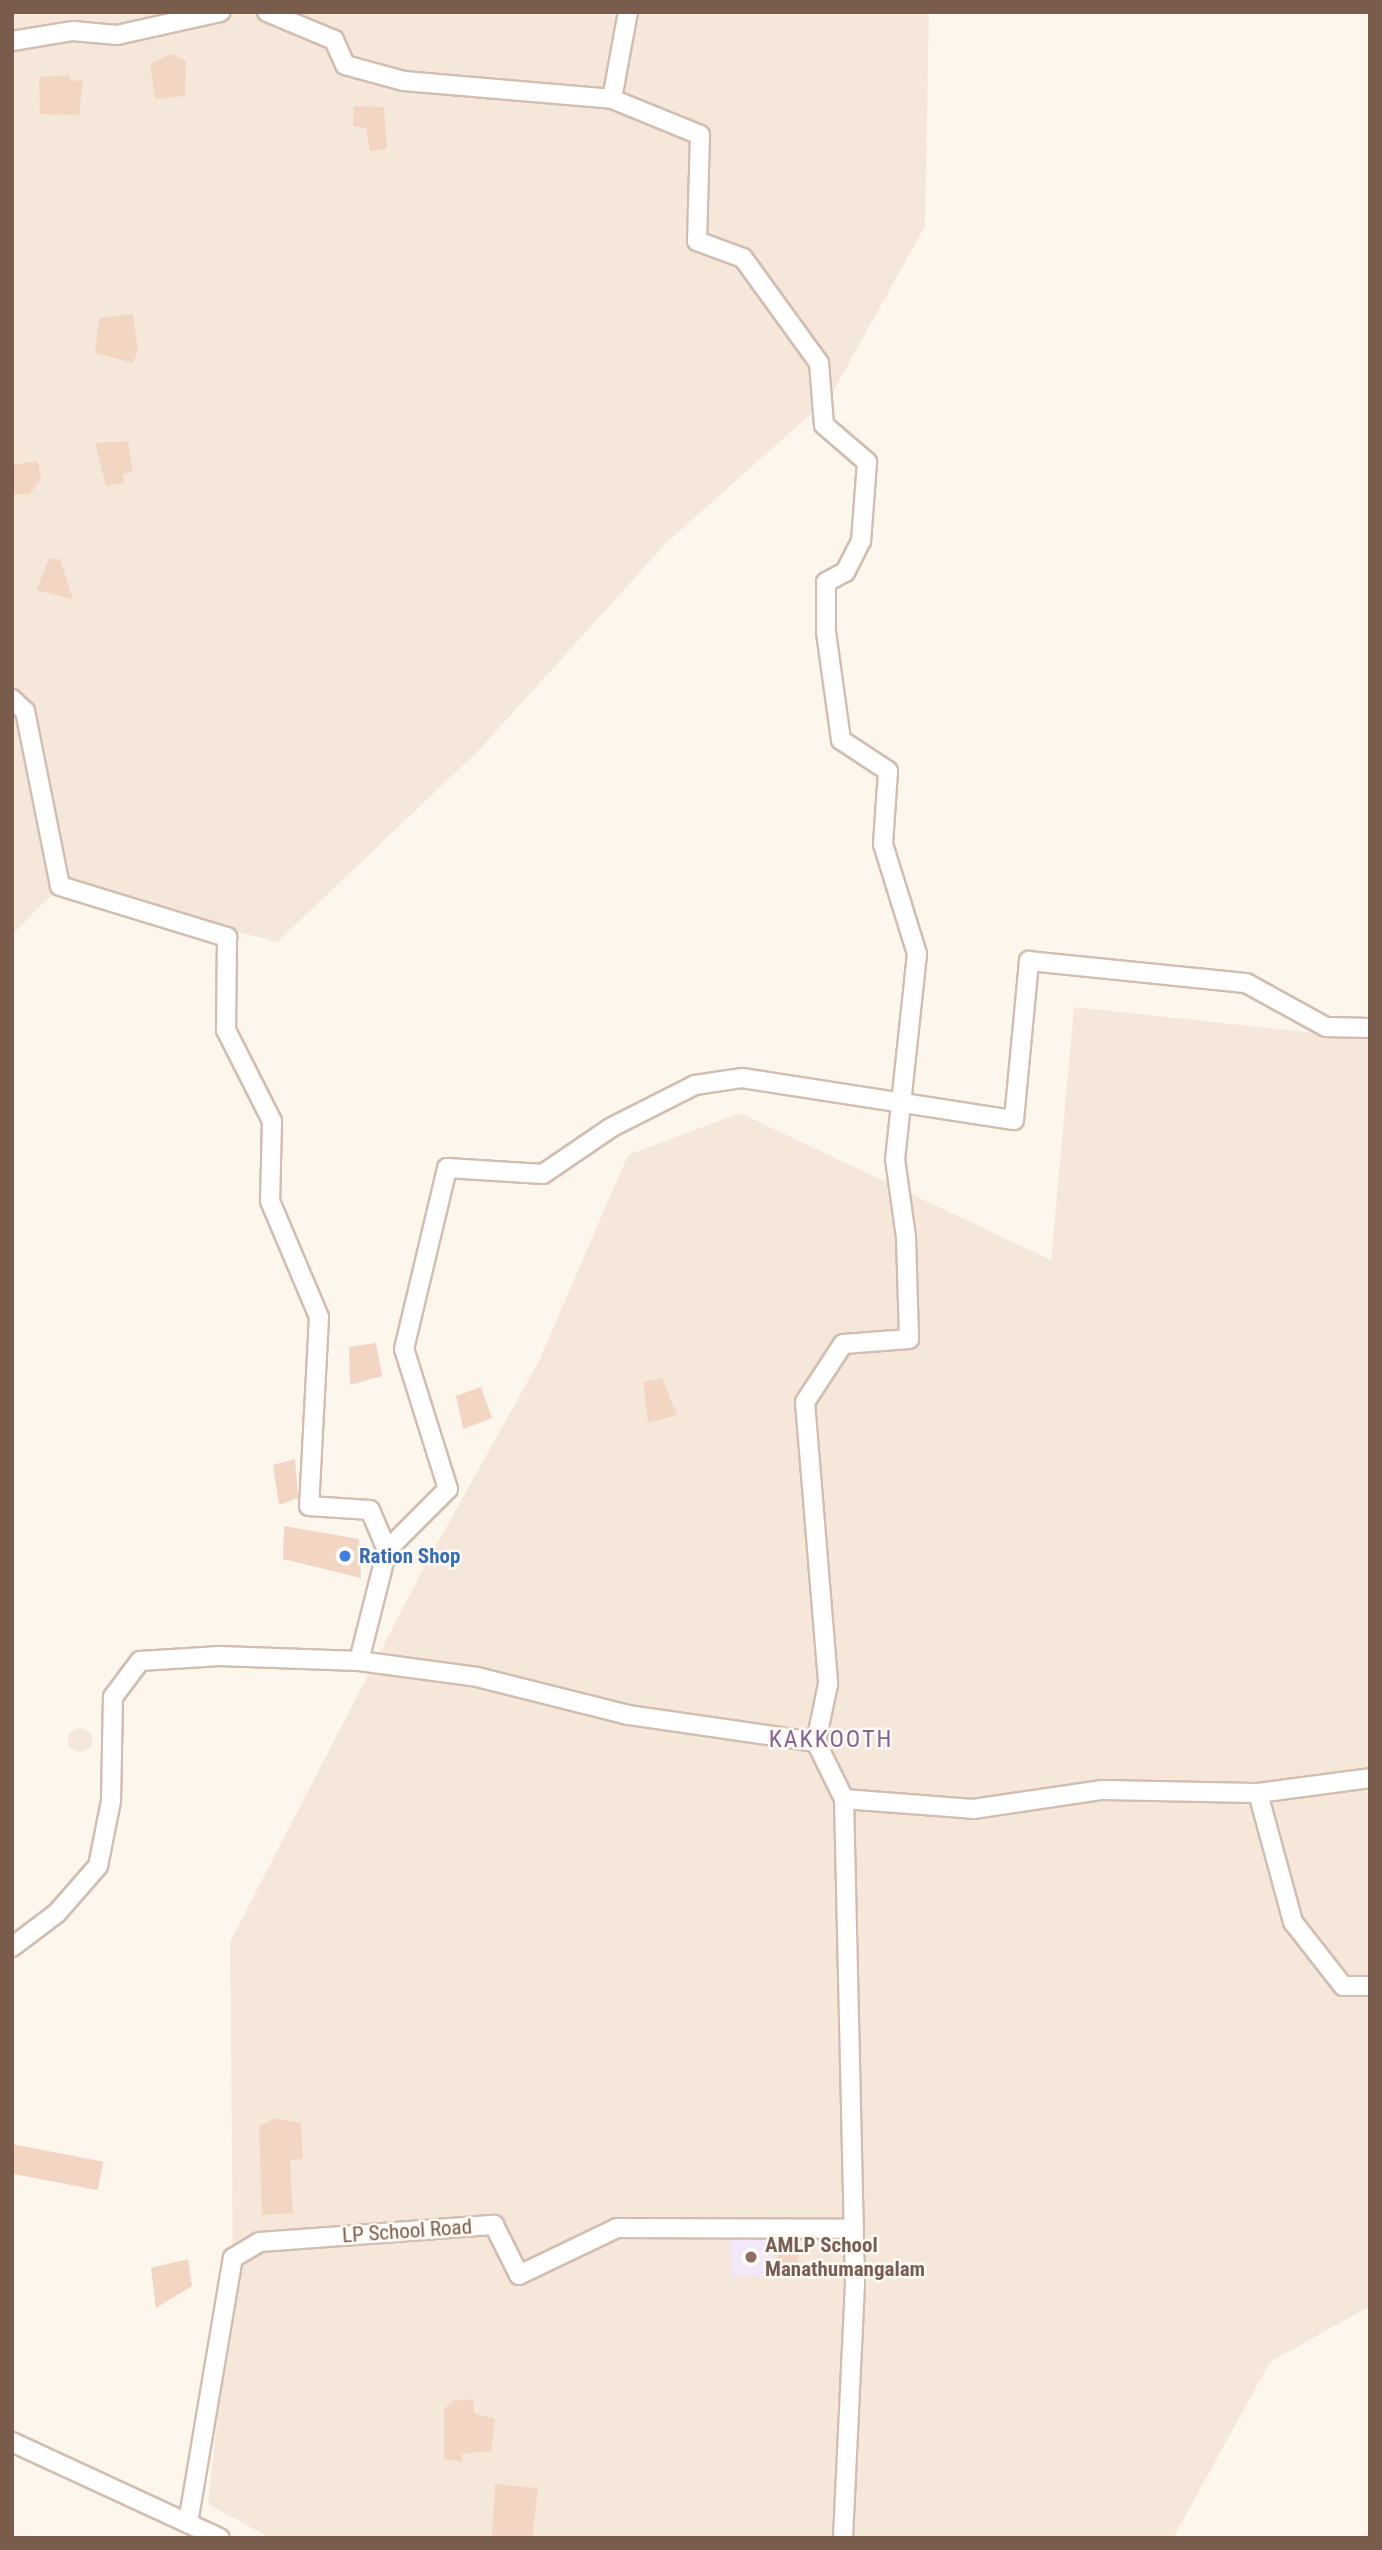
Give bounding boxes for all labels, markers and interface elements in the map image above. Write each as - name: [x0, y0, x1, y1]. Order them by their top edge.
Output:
- place label: Ration Shop: [359, 1543, 460, 1569]
- marker: Ration Shop: [337, 1548, 353, 1564]
- district label: KAKKOOTH: [770, 1726, 892, 1754]
- street label: LP School Road: [341, 2214, 473, 2248]
- place label: AMLP School Manathumangalam: [765, 2232, 925, 2282]
- marker: AMLP School Manathumangalam: [743, 2249, 759, 2265]

